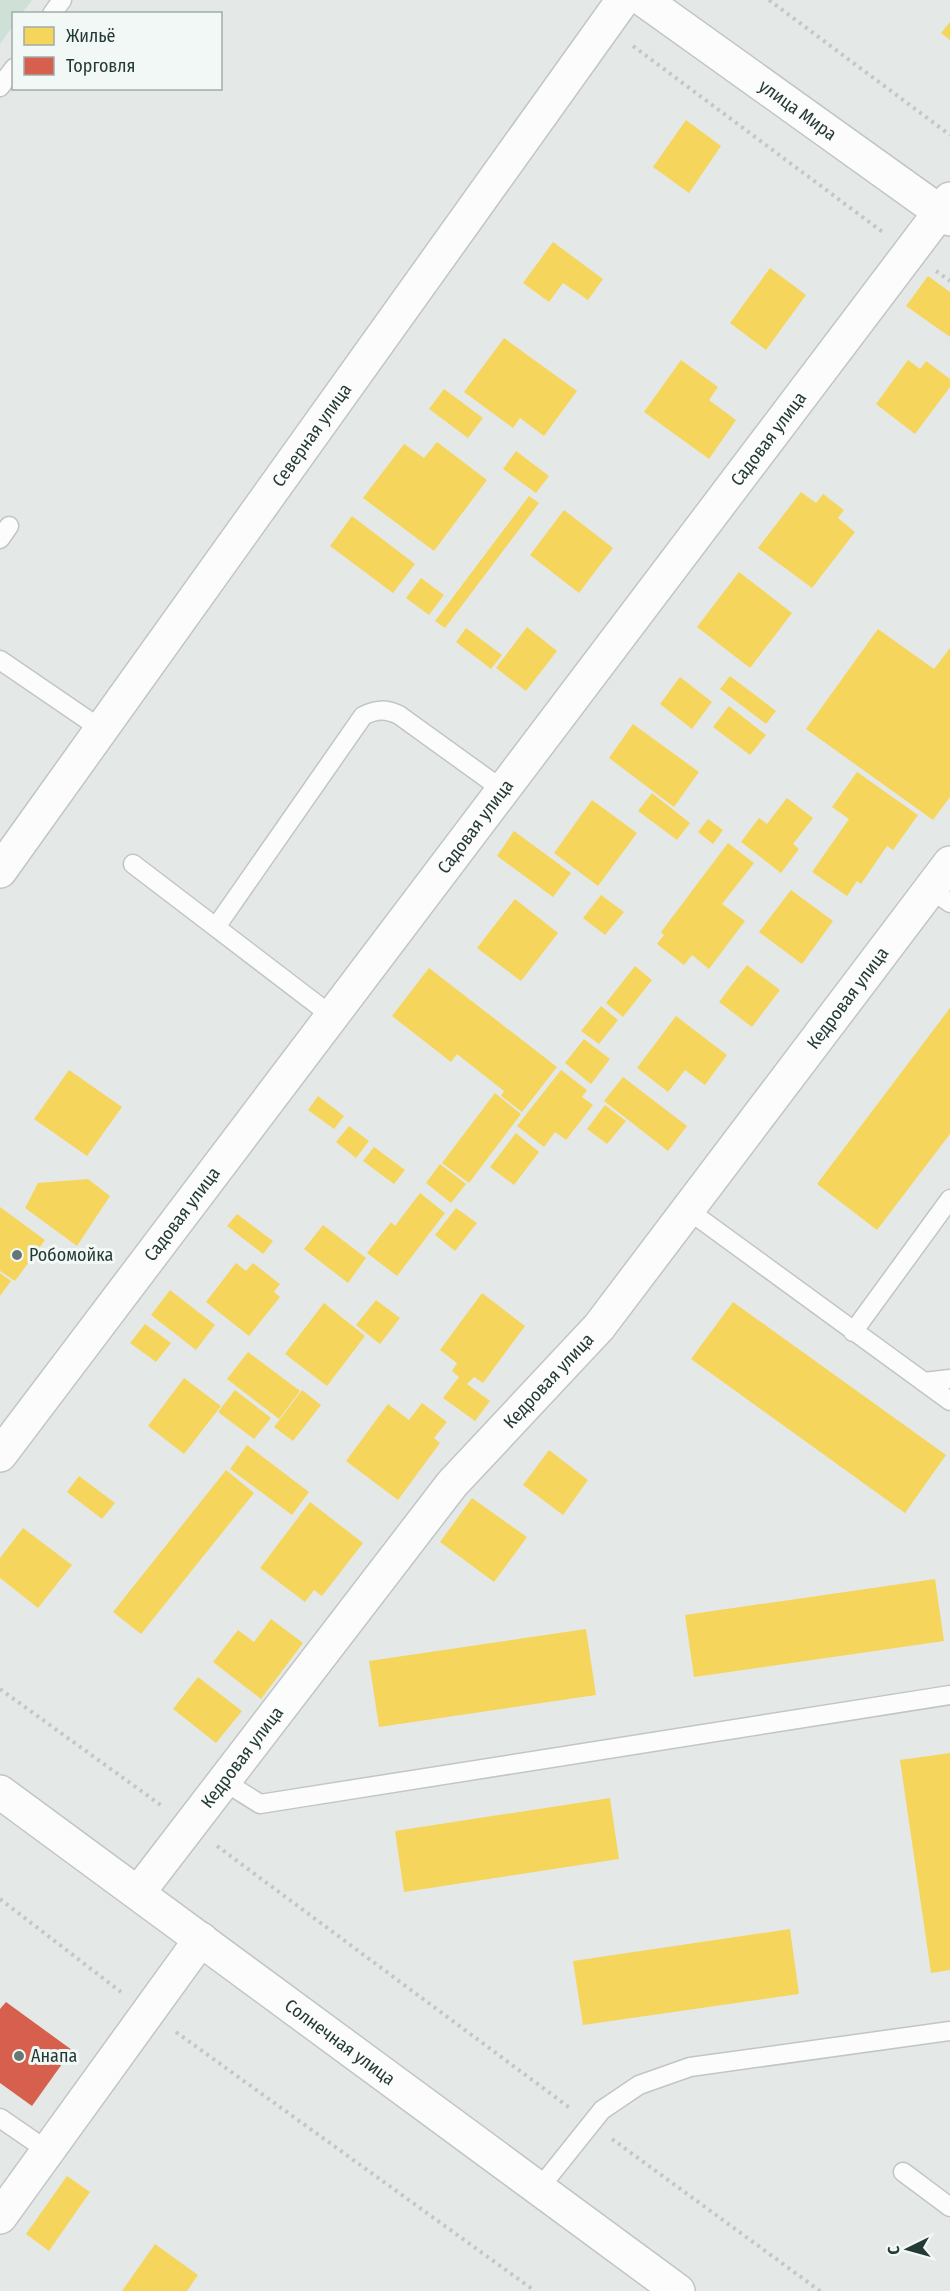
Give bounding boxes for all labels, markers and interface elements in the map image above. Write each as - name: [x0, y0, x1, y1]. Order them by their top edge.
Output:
- legend: [12, 12, 222, 90]
- text: Жильё: [66, 25, 116, 47]
- text: Торговля: [66, 55, 135, 77]
- street label: улица Мира: [755, 75, 841, 145]
- street label: Северная улица: [267, 379, 356, 491]
- street label: Садовая улица: [726, 387, 811, 490]
- street label: Садовая улица: [433, 775, 518, 878]
- street label: Кедровая улица: [802, 943, 893, 1054]
- street label: Садовая улица: [140, 1163, 225, 1266]
- place label: Робомойка: [29, 1244, 113, 1266]
- marker: Робомойка: [10, 1248, 24, 1262]
- street label: Кедровая улица: [499, 1329, 599, 1433]
- street label: Кедровая улица: [196, 1702, 288, 1813]
- street label: Солнечная улица: [280, 1994, 399, 2090]
- place label: Анапа: [31, 2045, 77, 2067]
- marker: Анапа: [12, 2049, 26, 2063]
- north arrow: [878, 2219, 938, 2279]
- text: С: [884, 2245, 903, 2255]

